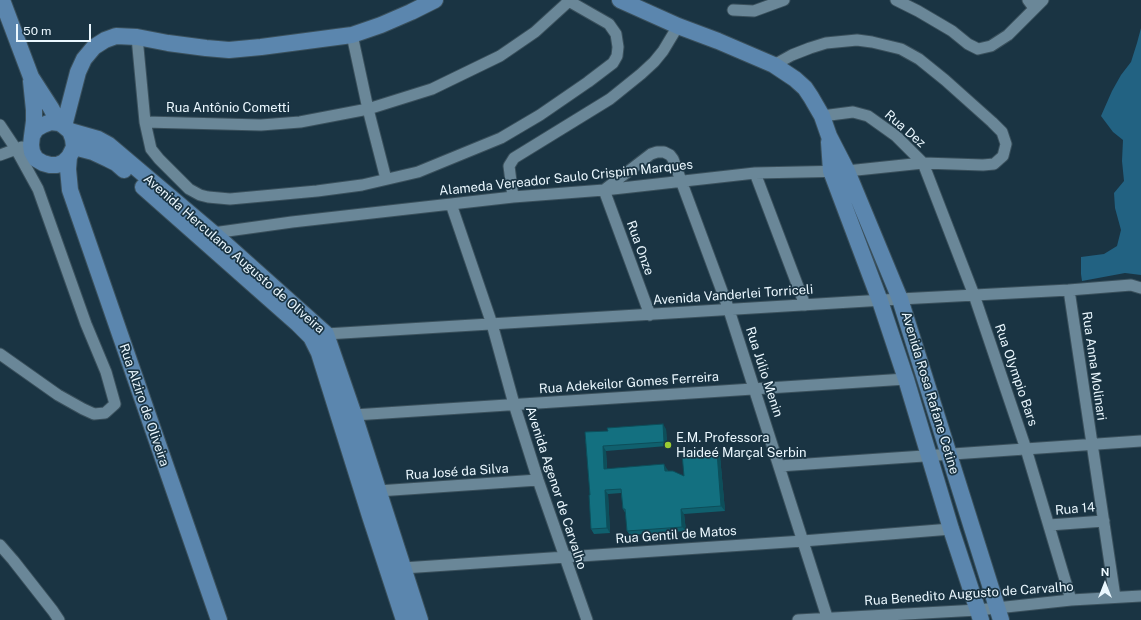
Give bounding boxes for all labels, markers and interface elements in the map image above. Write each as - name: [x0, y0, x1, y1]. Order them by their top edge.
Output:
- scale bar: [18, 16, 93, 42]
- text: 50 m: [23, 24, 51, 38]
- street label: Rua Antônio Cometti: [166, 100, 290, 116]
- street label: Rua Dez: [881, 107, 929, 151]
- street label: Alameda Vereador Saulo Crispim Marques: [438, 157, 694, 199]
- street label: Avenida Herculano Augusto de Oliveira: [140, 171, 328, 337]
- street label: Rua Onze: [623, 219, 657, 277]
- street label: Avenida Vanderlei Torriceli: [652, 282, 814, 308]
- street label: Avenida Rosa Rafane Cetine: [898, 310, 962, 476]
- street label: Rua Anna Molinari: [1079, 310, 1109, 422]
- street label: Rua Olympio Bars: [991, 322, 1041, 428]
- street label: Rua Júlio Menin: [742, 325, 786, 419]
- street label: Rua Alziro de Oliveira: [116, 342, 172, 468]
- street label: Rua Adekeilor Gomes Ferreira: [538, 369, 720, 397]
- street label: Avenida Agenor de Carvalho: [522, 405, 590, 571]
- place label: E.M. Professora Haideé Marçal Serbin: [676, 430, 807, 461]
- marker: E.M. Professora Haideé Marçal Serbin: [663, 440, 673, 450]
- street label: Rua José da Silva: [405, 461, 509, 483]
- street label: Rua 14: [1054, 499, 1096, 519]
- street label: Rua Gentil de Matos: [615, 523, 737, 547]
- north arrow: [1085, 564, 1125, 604]
- text: N: [1101, 566, 1109, 578]
- street label: Rua Benedito Augusto de Carvalho: [864, 579, 1074, 609]

